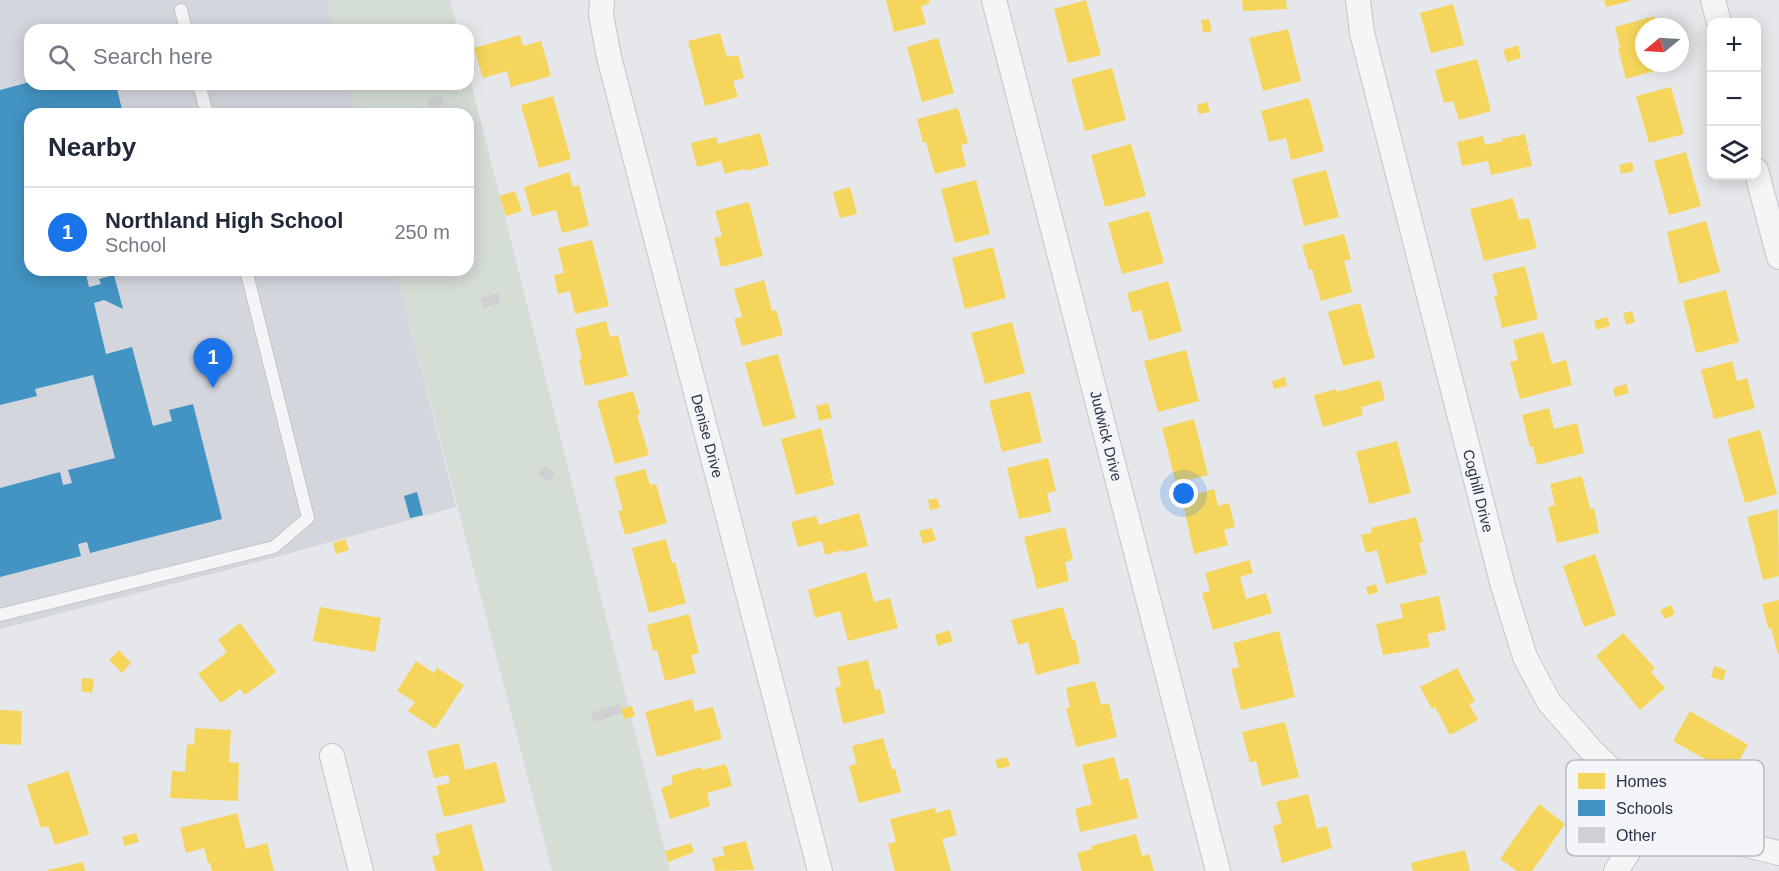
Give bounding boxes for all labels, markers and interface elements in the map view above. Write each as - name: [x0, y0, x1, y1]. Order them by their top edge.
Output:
- north arrow: [1635, 18, 1689, 72]
- map controls: [1707, 18, 1761, 180]
- button: +: [1707, 18, 1761, 72]
- search box: [24, 24, 474, 90]
- icon: search: [45, 41, 78, 74]
- text: Search here: [93, 44, 213, 69]
- button: −: [1707, 72, 1761, 126]
- button: layers: [1707, 126, 1761, 180]
- text: Nearby: [48, 132, 136, 162]
- text: Northland High School: [105, 208, 343, 233]
- text: 1: [62, 221, 73, 243]
- text: 250 m: [394, 221, 450, 243]
- text: School: [105, 234, 166, 256]
- pin: 1: [194, 338, 232, 388]
- street label: Judwick Drive: [1087, 389, 1126, 483]
- street label: Denise Drive: [688, 392, 727, 480]
- street label: Coghill Drive: [1460, 448, 1497, 534]
- your location: [1169, 479, 1198, 508]
- legend: [1566, 760, 1764, 856]
- text: Homes: [1616, 773, 1667, 790]
- text: Schools: [1616, 800, 1673, 817]
- text: Other: [1616, 827, 1657, 844]

